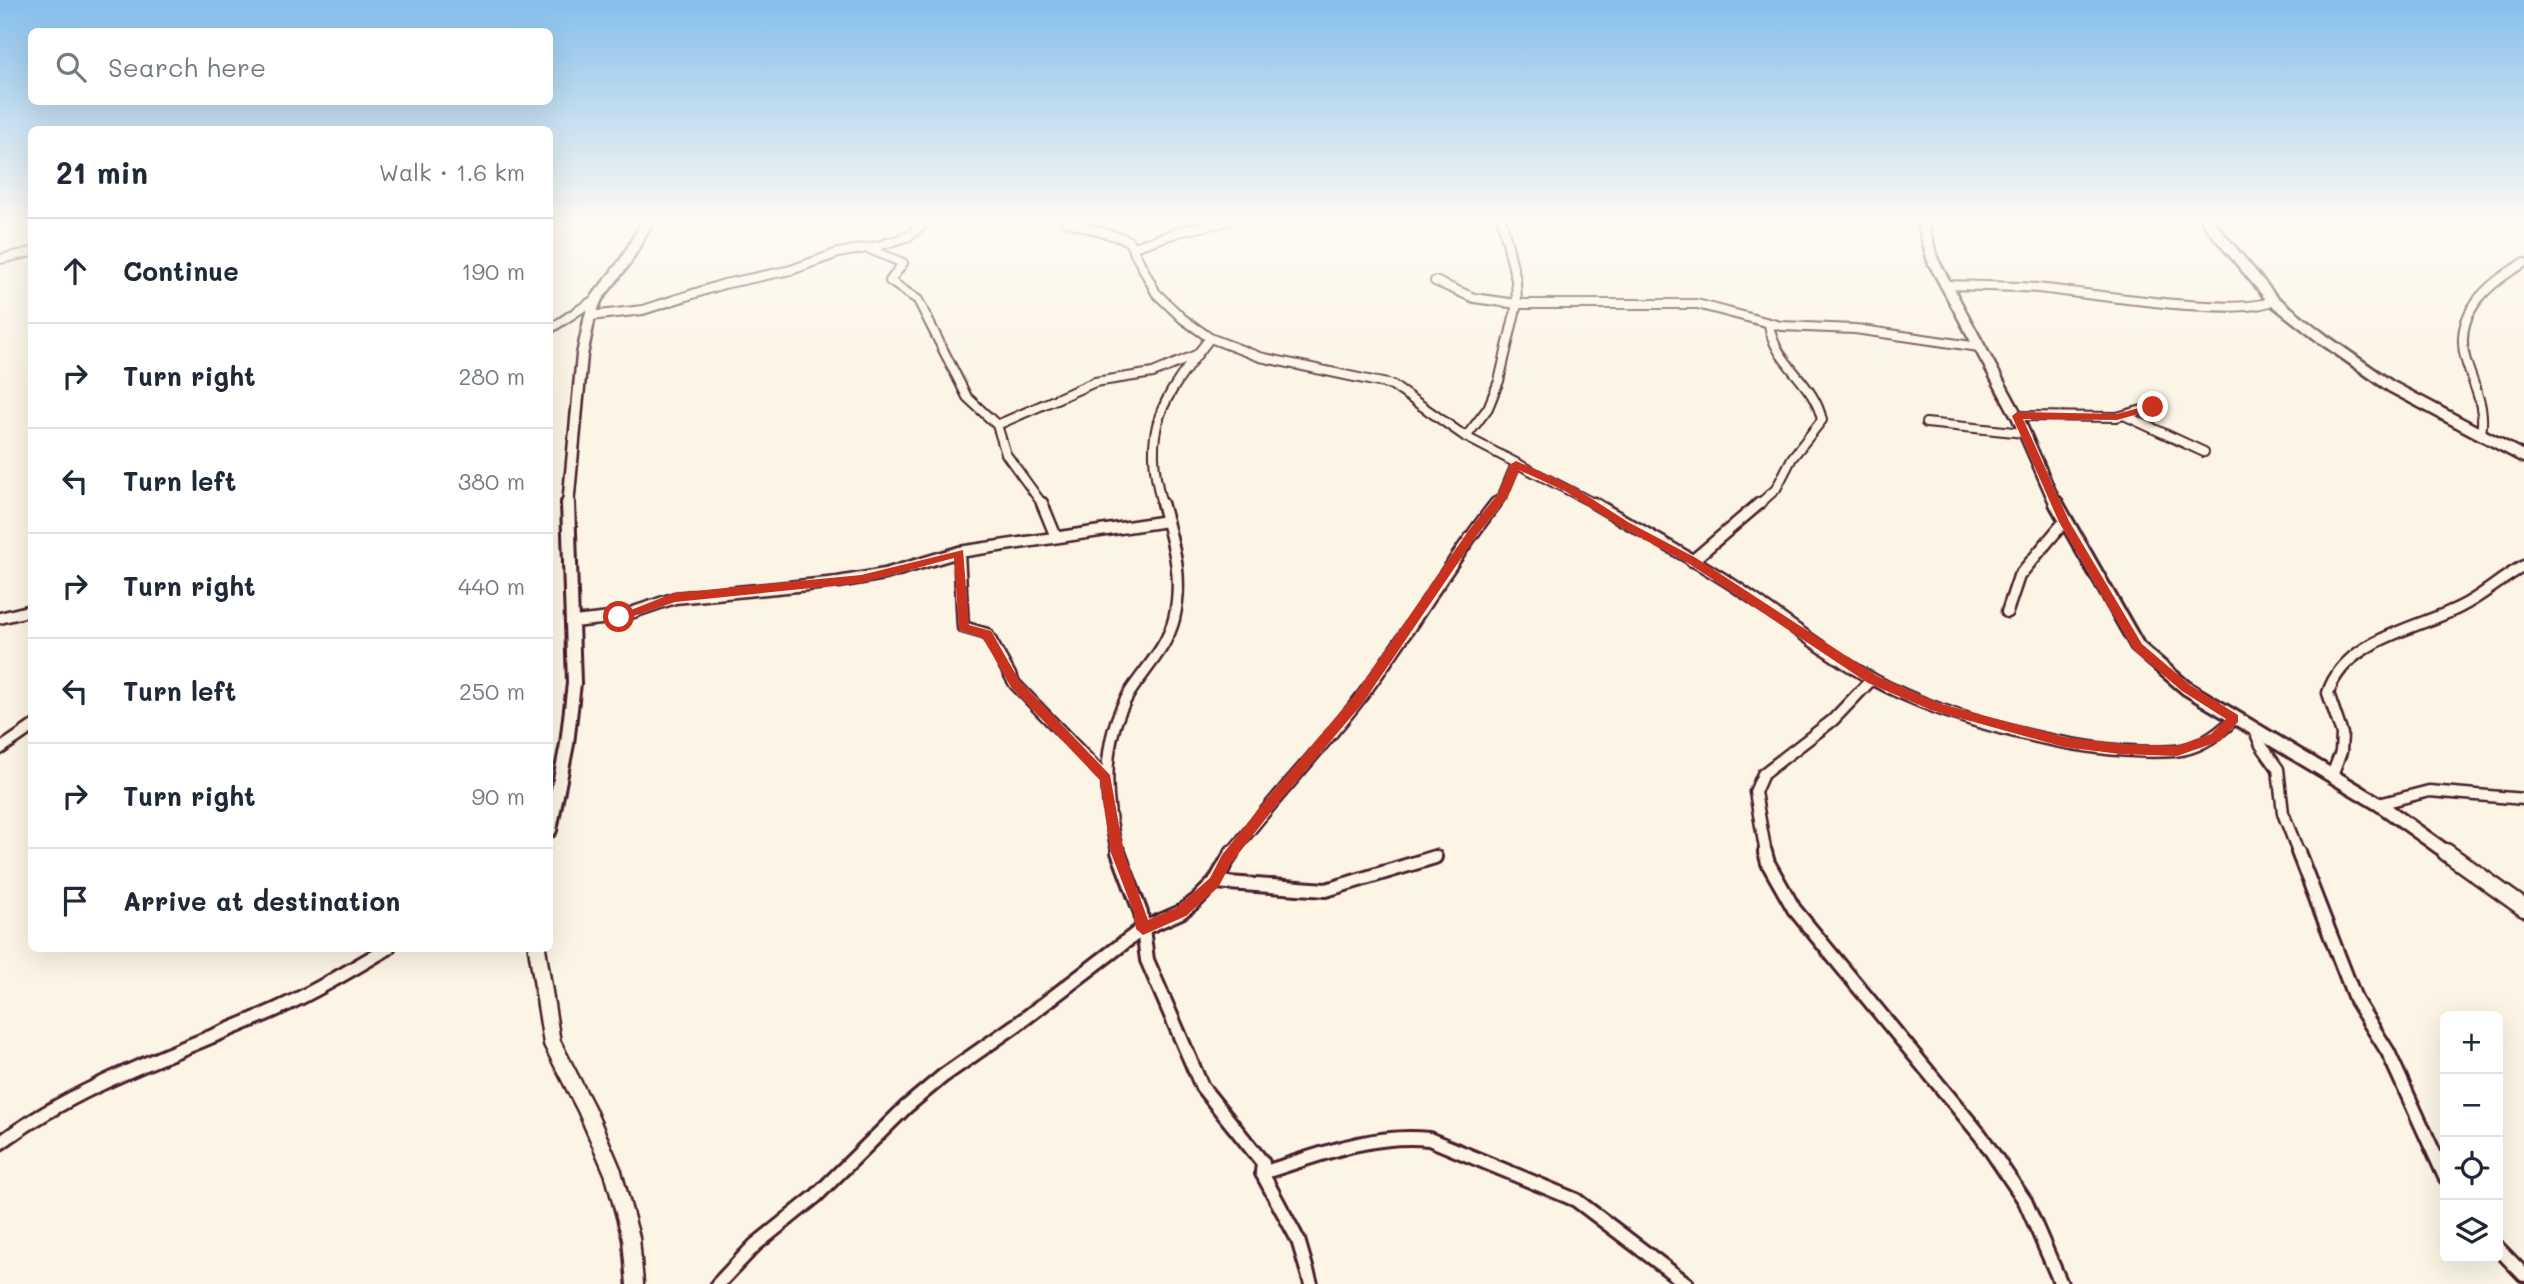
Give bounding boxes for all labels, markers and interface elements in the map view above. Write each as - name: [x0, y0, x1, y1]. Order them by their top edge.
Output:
- search box: [28, 28, 553, 105]
- icon: search: [52, 48, 90, 86]
- text: Search here: [108, 50, 266, 84]
- text: 21 min: [56, 152, 148, 192]
- text: Walk · 1.6 km: [379, 157, 525, 187]
- icon: ahead: [56, 252, 94, 290]
- text: Continue: [123, 254, 239, 288]
- text: 190 m: [461, 256, 525, 286]
- icon: right: [56, 357, 94, 395]
- text: Turn right: [123, 359, 256, 393]
- text: 280 m: [458, 361, 525, 391]
- route end: [2137, 391, 2168, 422]
- icon: left: [56, 462, 94, 500]
- text: Turn left: [123, 464, 236, 498]
- text: 380 m: [458, 466, 525, 496]
- icon: right: [56, 567, 94, 605]
- text: Turn right: [123, 569, 256, 603]
- text: 440 m: [458, 571, 525, 601]
- route start: [603, 601, 634, 632]
- icon: left: [56, 672, 94, 710]
- text: Turn left: [123, 674, 236, 708]
- text: 250 m: [459, 676, 525, 706]
- icon: right: [56, 777, 94, 815]
- text: Turn right: [123, 779, 256, 813]
- text: 90 m: [472, 781, 525, 811]
- icon: arrive: [56, 882, 94, 920]
- text: Arrive at destination: [123, 884, 400, 918]
- map controls: [2440, 1011, 2503, 1263]
- button: +: [2440, 1011, 2503, 1074]
- button: −: [2440, 1074, 2503, 1137]
- button: locate: [2440, 1137, 2503, 1200]
- button: layers: [2440, 1200, 2503, 1263]

